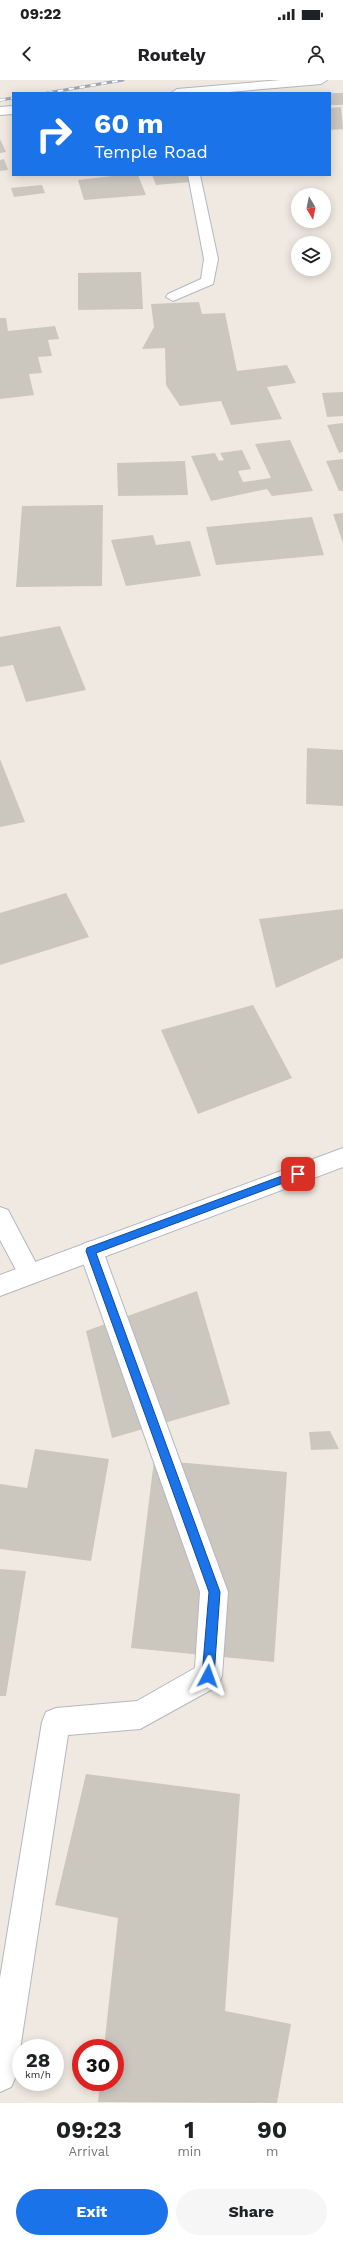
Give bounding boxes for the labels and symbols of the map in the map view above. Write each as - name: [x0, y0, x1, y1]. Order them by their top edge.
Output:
- north arrow: [291, 188, 331, 228]
- pin: [281, 1157, 315, 1191]
- position arrow: [187, 1655, 229, 1697]
- speed limit sign: 30: [72, 2039, 124, 2091]

